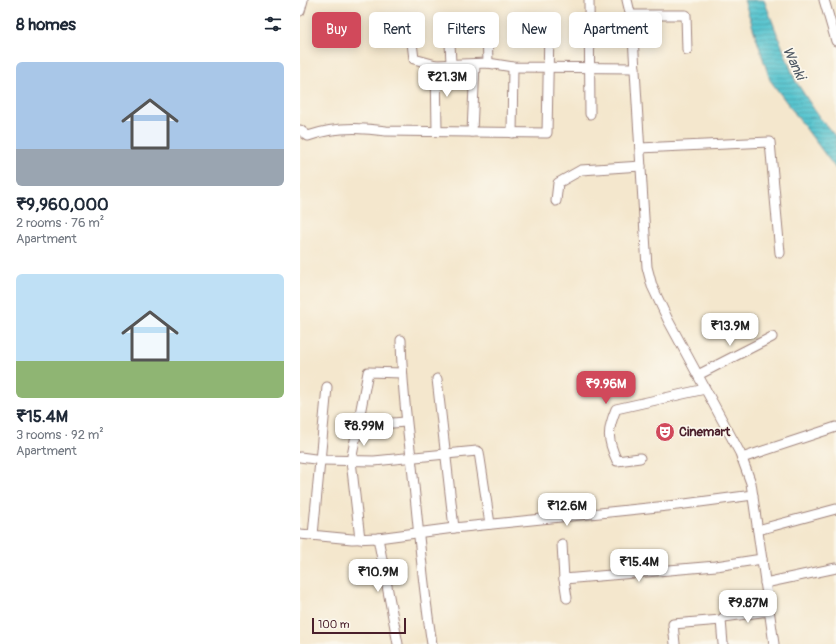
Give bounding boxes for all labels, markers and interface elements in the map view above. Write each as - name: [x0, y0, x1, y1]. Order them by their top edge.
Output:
- chip: Buy: [312, 12, 361, 48]
- chip: Rent: [369, 12, 425, 48]
- chip: Filters: [433, 12, 499, 48]
- chip: New: [507, 12, 561, 48]
- chip: Apartment: [569, 12, 662, 48]
- icon: filters: [262, 13, 284, 35]
- text: 8 homes: [16, 14, 76, 35]
- water label: Wanki: [779, 44, 810, 84]
- pin: ₹21.3M: [414, 64, 480, 98]
- text: ₹21.3M: [427, 69, 467, 85]
- icon: home: [114, 88, 186, 160]
- text: ₹9,960,000: [16, 194, 109, 215]
- text: 2 rooms · 76 m²: [16, 215, 104, 231]
- text: Apartment: [16, 231, 77, 247]
- icon: home: [114, 300, 186, 372]
- pin: ₹13.9M: [697, 313, 763, 347]
- text: ₹13.9M: [710, 318, 750, 334]
- pin: ₹9.96M: [573, 371, 639, 405]
- text: ₹9.96M: [586, 376, 626, 392]
- text: ₹15.4M: [16, 406, 68, 427]
- pin: ₹8.99M: [331, 413, 397, 447]
- text: ₹8.99M: [344, 418, 384, 434]
- theatre icon: Cinemart: [654, 421, 676, 443]
- place label: Cinemart: [679, 424, 731, 440]
- text: 3 rooms · 92 m²: [16, 427, 104, 443]
- text: Apartment: [16, 443, 77, 459]
- pin: ₹12.6M: [534, 493, 600, 527]
- text: ₹12.6M: [547, 498, 587, 514]
- pin: ₹15.4M: [606, 549, 672, 583]
- text: ₹15.4M: [619, 554, 659, 570]
- pin: ₹10.9M: [345, 559, 411, 593]
- text: ₹10.9M: [358, 564, 398, 580]
- pin: ₹9.87M: [715, 590, 781, 624]
- text: ₹9.87M: [728, 595, 768, 611]
- scale bar: [312, 616, 406, 635]
- text: 100 m: [318, 618, 349, 631]

